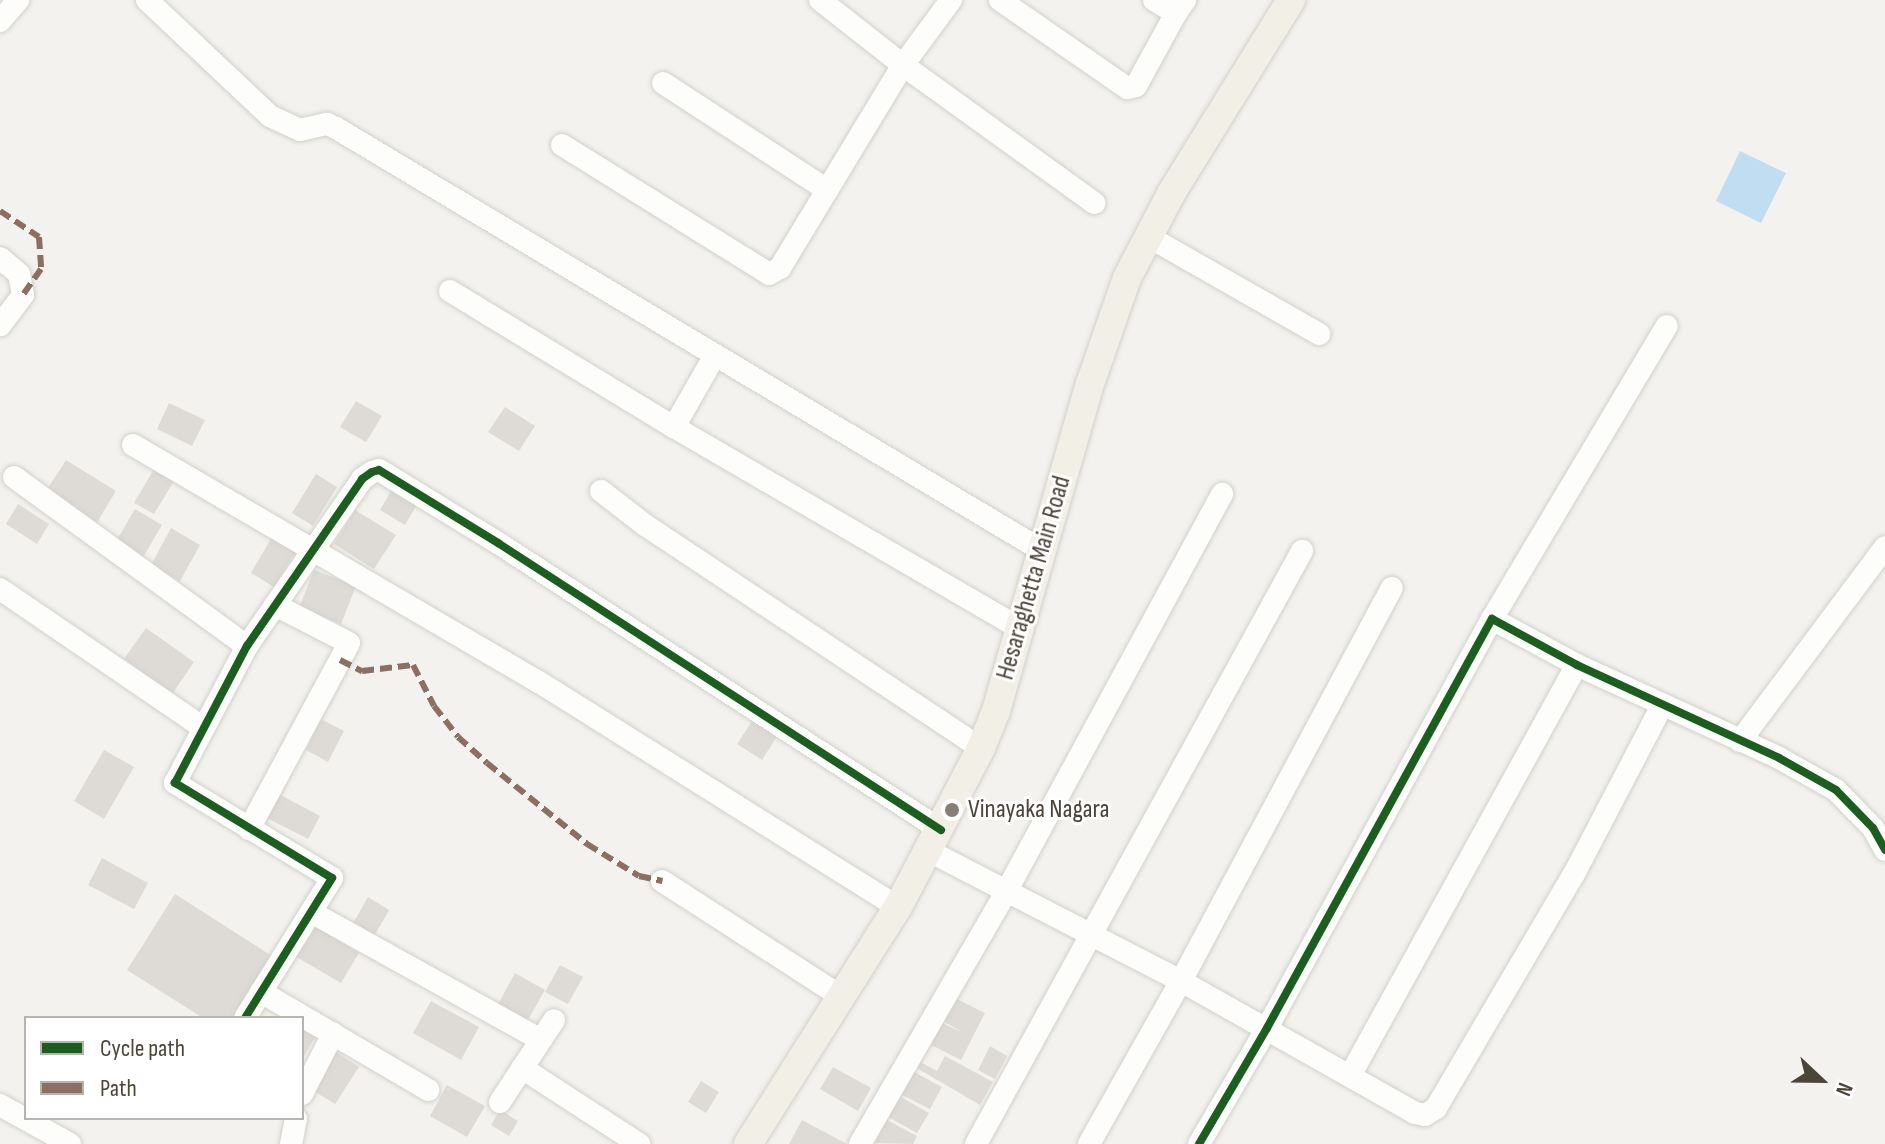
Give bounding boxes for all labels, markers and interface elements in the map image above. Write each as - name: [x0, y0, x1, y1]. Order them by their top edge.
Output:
- street label: Hesaraghetta Main Road: [990, 473, 1078, 683]
- place label: Vinayaka Nagara: [968, 794, 1110, 826]
- marker: Vinayaka Nagara: [943, 801, 961, 819]
- legend: [24, 1016, 304, 1120]
- text: Cycle path: [100, 1034, 185, 1063]
- north arrow: [1781, 1040, 1861, 1120]
- text: Path: [100, 1074, 137, 1103]
- text: N: [1829, 1079, 1858, 1100]

